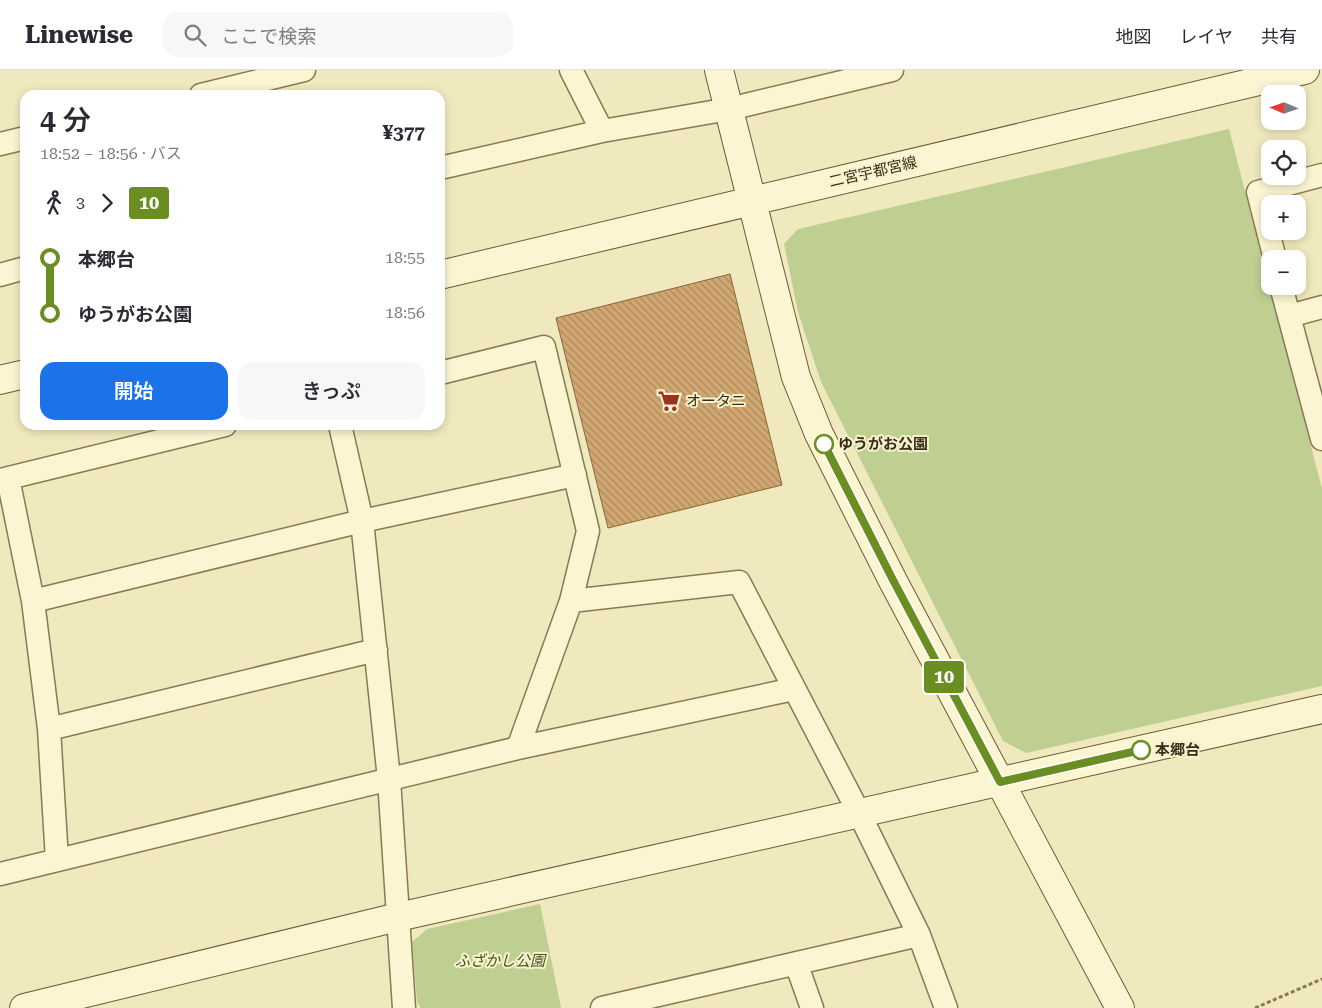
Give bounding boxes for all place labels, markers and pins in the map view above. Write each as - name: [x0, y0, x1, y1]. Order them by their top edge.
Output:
- supermarket icon: オータニ: [656, 388, 682, 414]
- place label: オータニ: [686, 392, 746, 410]
- marker: ゆうがお公園: [814, 434, 834, 454]
- place label: ゆうがお公園: [838, 435, 928, 453]
- marker: 本郷台: [1131, 740, 1151, 760]
- place label: 本郷台: [1155, 741, 1200, 759]

